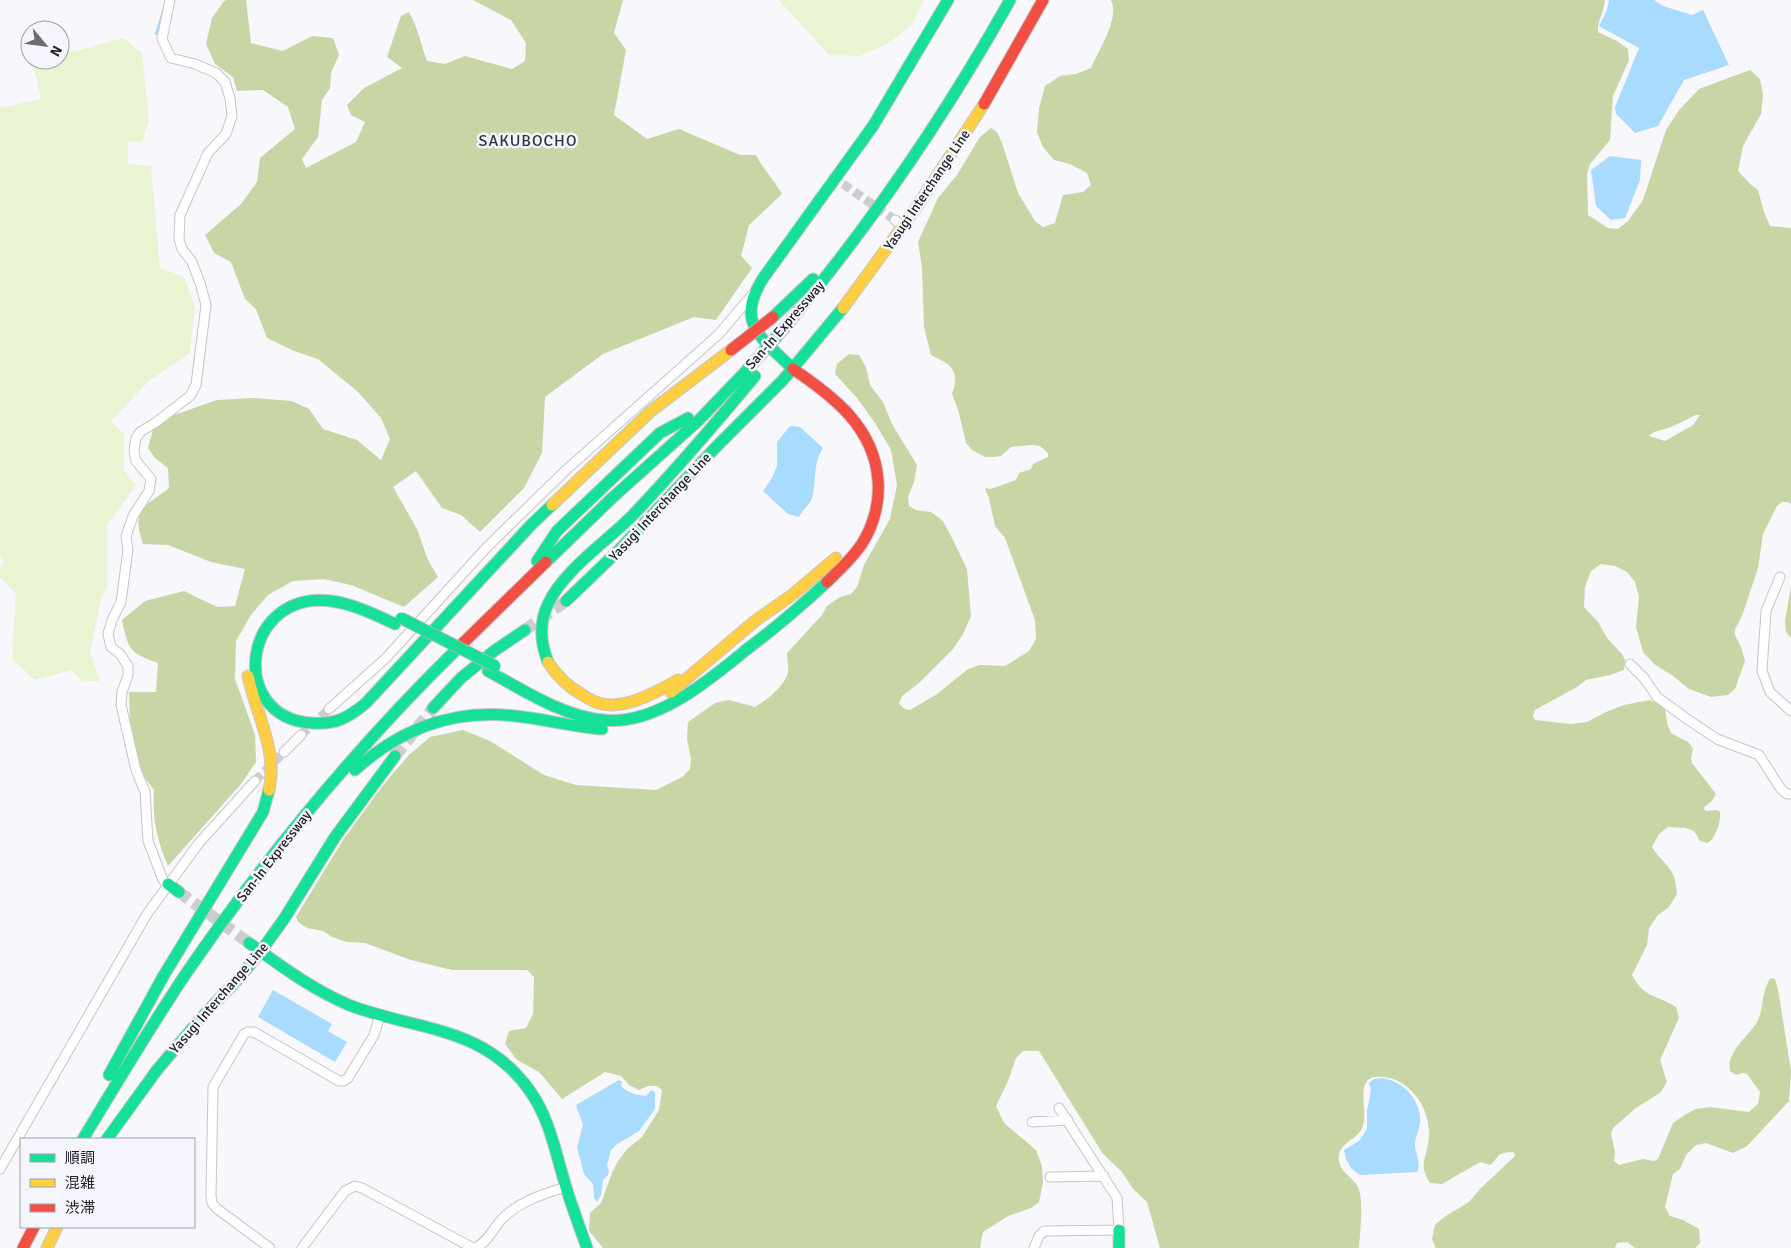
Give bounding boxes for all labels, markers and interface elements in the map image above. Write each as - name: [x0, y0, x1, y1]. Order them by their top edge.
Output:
- north arrow: [20, 20, 70, 70]
- text: N: [46, 43, 66, 59]
- street label: Yasugi Interchange Line: [880, 126, 974, 254]
- district label: SAKUBOCHO: [479, 131, 577, 151]
- street label: San-In Expressway: [742, 277, 828, 373]
- street label: Yasugi Interchange Line: [605, 449, 715, 565]
- street label: San-In Expressway: [233, 806, 315, 905]
- street label: Yasugi Interchange Line: [166, 939, 272, 1057]
- legend: [20, 1138, 195, 1228]
- text: 順調: [65, 1149, 95, 1167]
- text: 混雑: [65, 1174, 95, 1192]
- text: 渋滞: [65, 1199, 95, 1217]

